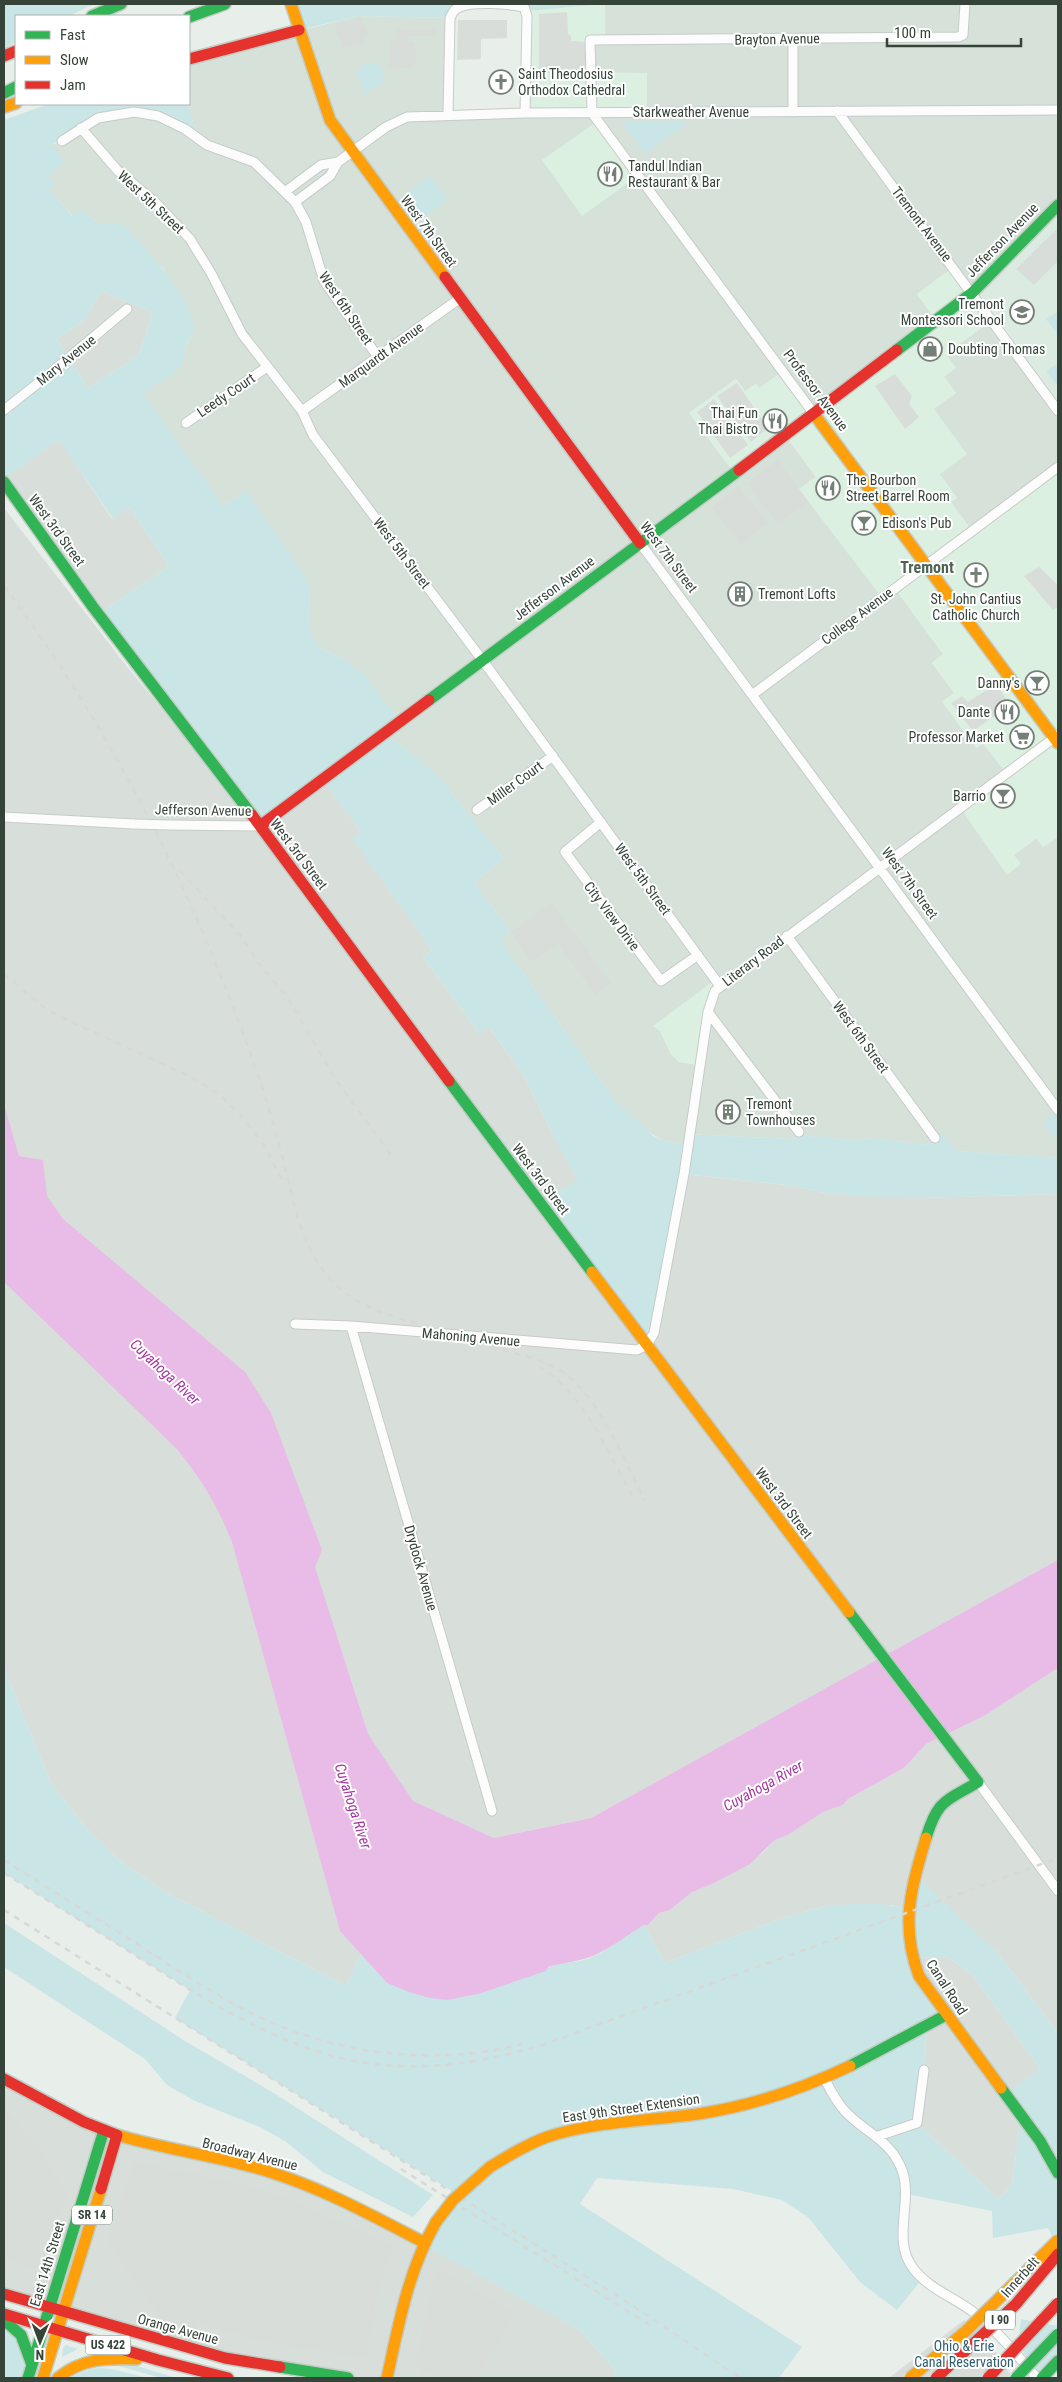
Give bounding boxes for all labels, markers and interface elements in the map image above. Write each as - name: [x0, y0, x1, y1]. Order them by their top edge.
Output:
- legend: [15, 15, 190, 105]
- scale bar: [887, 15, 1021, 47]
- text: 100 m: [894, 24, 931, 42]
- text: Fast: [60, 26, 85, 44]
- street label: Brayton Avenue: [734, 30, 820, 48]
- text: Slow: [60, 51, 89, 69]
- place label: Saint Theodosius Orthodox Cathedral: [518, 66, 625, 98]
- church icon: Saint Theodosius Orthodox Cathedral: [488, 69, 514, 95]
- text: Jam: [60, 76, 86, 94]
- street label: Starkweather Avenue: [633, 104, 750, 120]
- place label: Tandul Indian Restaurant & Bar: [628, 158, 720, 190]
- restaurant icon: Tandul Indian Restaurant & Bar: [597, 161, 623, 187]
- street label: West 5th Street: [115, 167, 187, 237]
- street label: Tremont Avenue: [889, 183, 956, 265]
- street label: West 7th Street: [398, 192, 460, 270]
- street label: Jefferson Avenue: [963, 199, 1042, 280]
- street label: West 6th Street: [316, 268, 376, 348]
- place label: Tremont Montessori School: [901, 296, 1004, 328]
- school or university icon: Tremont Montessori School: [1009, 299, 1035, 325]
- street label: Marquardt Avenue: [336, 319, 427, 391]
- street label: Mary Avenue: [33, 331, 99, 389]
- shop icon: Doubting Thomas: [917, 336, 943, 362]
- place label: Doubting Thomas: [948, 341, 1045, 357]
- street label: Professor Avenue: [780, 346, 852, 434]
- street label: Leedy Court: [194, 370, 258, 420]
- place label: Thai Fun Thai Bistro: [698, 405, 758, 437]
- restaurant icon: Thai Fun Thai Bistro: [762, 408, 788, 434]
- place label: The Bourbon Street Barrel Room: [846, 472, 950, 504]
- restaurant icon: The Bourbon Street Barrel Room: [815, 475, 841, 501]
- street label: West 3rd Street: [26, 491, 88, 569]
- bar icon: Edison's Pub: [851, 510, 877, 536]
- street label: West 5th Street: [370, 514, 434, 592]
- place label: Edison's Pub: [882, 515, 951, 531]
- street label: West 7th Street: [637, 518, 701, 596]
- street label: Jefferson Avenue: [511, 552, 598, 623]
- district label: Tremont: [900, 558, 954, 577]
- church icon: St. John Cantius Catholic Church: [963, 562, 989, 588]
- building icon: Tremont Lofts: [727, 581, 753, 607]
- street label: College Avenue: [818, 584, 896, 648]
- place label: Tremont Lofts: [758, 586, 836, 602]
- place label: St. John Cantius Catholic Church: [931, 591, 1021, 623]
- bar icon: Danny's: [1024, 670, 1050, 696]
- place label: Danny's: [978, 675, 1020, 691]
- restaurant icon: Dante: [994, 699, 1020, 725]
- place label: Dante: [958, 704, 990, 720]
- supermarket icon: Professor Market: [1009, 724, 1035, 750]
- place label: Professor Market: [909, 729, 1004, 745]
- street label: Miller Court: [484, 757, 546, 809]
- bar icon: Barrio: [990, 783, 1016, 809]
- place label: Barrio: [953, 788, 986, 804]
- street label: Jefferson Avenue: [155, 801, 252, 819]
- street label: West 3rd Street: [267, 815, 331, 893]
- street label: West 5th Street: [612, 840, 674, 918]
- street label: West 7th Street: [879, 844, 941, 922]
- street label: City View Drive: [581, 878, 643, 954]
- street label: Literary Road: [719, 933, 787, 989]
- street label: West 6th Street: [830, 998, 892, 1076]
- place label: Tremont Townhouses: [746, 1096, 815, 1128]
- building icon: Tremont Townhouses: [715, 1099, 741, 1125]
- street label: West 3rd Street: [509, 1140, 573, 1218]
- street label: Mahoning Avenue: [421, 1325, 521, 1349]
- water label: Cuyahoga River: [126, 1335, 204, 1409]
- street label: West 3rd Street: [752, 1464, 816, 1542]
- street label: Drydock Avenue: [401, 1523, 441, 1613]
- water label: Cuyahoga River: [720, 1756, 807, 1815]
- water label: Cuyahoga River: [331, 1761, 375, 1851]
- street label: Canal Road: [923, 1956, 971, 2018]
- street label: East 9th Street Extension: [561, 2090, 701, 2126]
- street label: Broadway Avenue: [201, 2134, 300, 2174]
- road number: SR 14: [72, 2206, 112, 2224]
- street label: East 14th Street: [26, 2220, 68, 2308]
- street label: Innerbelt: [998, 2254, 1042, 2300]
- road number: I 90: [985, 2310, 1015, 2330]
- street label: Orange Avenue: [136, 2311, 221, 2348]
- north arrow: [15, 2317, 65, 2367]
- road number: US 422: [86, 2336, 130, 2354]
- park label: Ohio & Erie Canal Reservation: [914, 2338, 1014, 2370]
- text: N: [35, 2347, 44, 2363]

